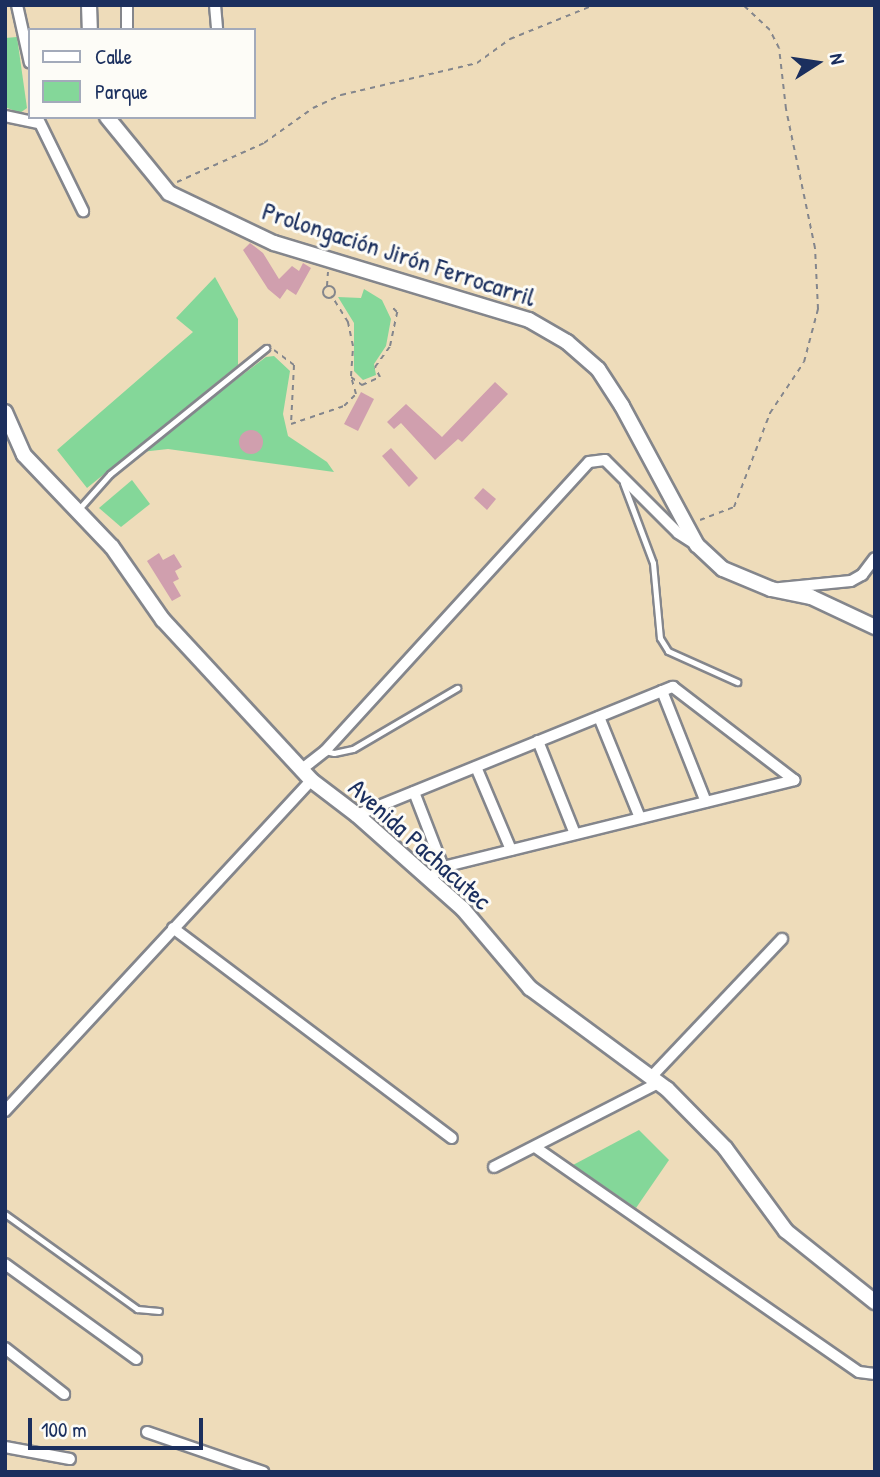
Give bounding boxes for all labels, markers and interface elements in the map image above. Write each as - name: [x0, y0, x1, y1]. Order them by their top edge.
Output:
- legend: [28, 28, 256, 119]
- north arrow: [782, 28, 852, 98]
- text: Calle: [95, 42, 132, 71]
- text: N: [824, 51, 851, 66]
- text: Parque: [95, 77, 148, 106]
- street label: Prolongación Jirón Ferrocarril: [258, 195, 540, 313]
- street label: Avenida Pachacutec: [342, 772, 498, 916]
- scale bar: [32, 1404, 206, 1448]
- text: 100 m: [41, 1415, 87, 1444]

